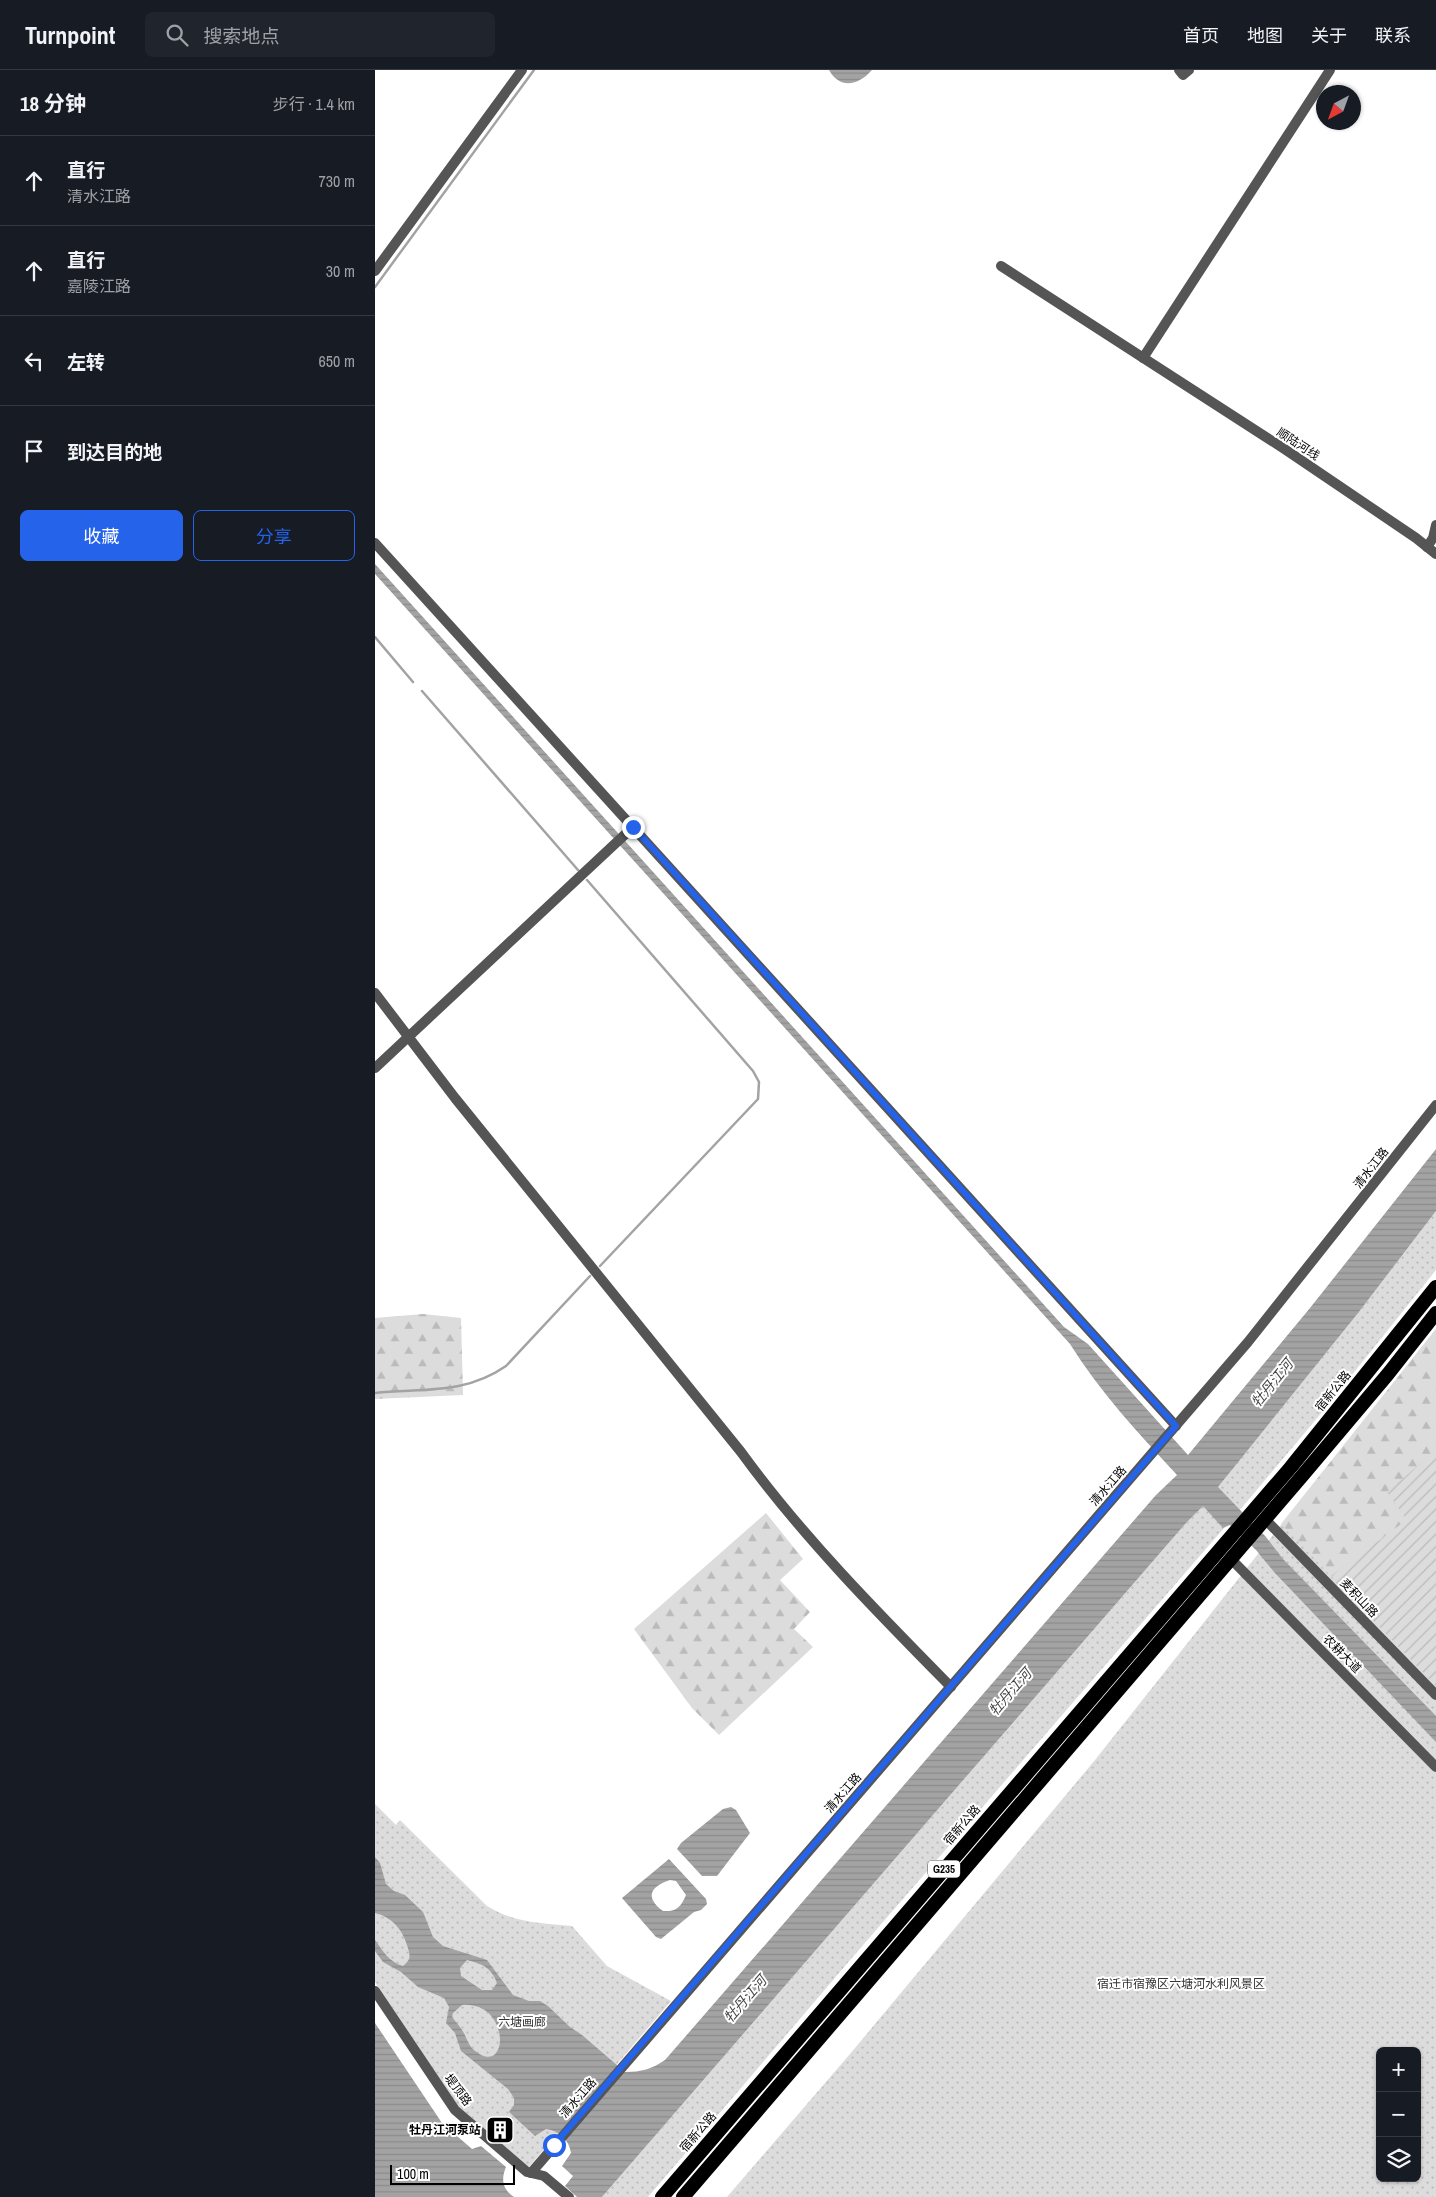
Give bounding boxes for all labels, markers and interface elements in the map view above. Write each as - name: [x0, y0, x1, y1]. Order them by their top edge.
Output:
- search box: [145, 12, 495, 57]
- text: Turnpoint: [25, 19, 115, 51]
- icon: search: [163, 21, 191, 49]
- text: 搜索地点: [203, 23, 279, 49]
- text: 首页: [1183, 23, 1219, 48]
- text: 地图: [1247, 23, 1283, 48]
- text: 关于: [1311, 23, 1347, 48]
- text: 联系: [1375, 23, 1411, 48]
- north arrow: [1316, 85, 1361, 130]
- text: 18 分钟: [20, 89, 86, 118]
- text: 步行 · 1.4 km: [273, 93, 355, 115]
- text: 直行: [67, 157, 105, 183]
- icon: ahead: [20, 167, 48, 195]
- text: 730 m: [319, 170, 355, 192]
- text: 清水江路: [67, 185, 131, 207]
- text: 直行: [67, 247, 105, 273]
- icon: ahead: [20, 257, 48, 285]
- text: 30 m: [326, 260, 355, 282]
- text: 嘉陵江路: [67, 275, 131, 297]
- icon: left: [20, 347, 48, 375]
- text: 左转: [67, 349, 105, 375]
- text: 650 m: [319, 350, 355, 372]
- street label: 顺陆河线: [1274, 424, 1322, 464]
- icon: arrive: [20, 437, 48, 465]
- text: 到达目的地: [67, 439, 162, 465]
- button: 收藏: [20, 510, 183, 561]
- button: 分享: [193, 510, 355, 561]
- route end: [622, 816, 645, 839]
- street label: 清水江路: [1350, 1144, 1392, 1192]
- water label: 牡丹江河: [1247, 1353, 1299, 1410]
- street label: 宿新公路: [1312, 1367, 1354, 1415]
- street label: 清水江路: [1086, 1463, 1130, 1509]
- street label: 麦积山路: [1337, 1575, 1381, 1621]
- street label: 农耕大道: [1319, 1631, 1365, 1677]
- water label: 牡丹江河: [985, 1663, 1037, 1719]
- street label: 清水江路: [821, 1770, 865, 1816]
- street label: 宿新公路: [940, 1802, 984, 1848]
- road number: G235: [928, 1860, 960, 1878]
- water label: 牡丹江河: [720, 1970, 772, 2026]
- park label: 宿迁市宿豫区六塘河水利风景区: [1097, 1976, 1265, 1992]
- park label: 六塘画廊: [498, 2014, 546, 2030]
- map controls: [1376, 2047, 1421, 2182]
- button: +: [1376, 2047, 1421, 2092]
- street label: 堤顶路: [441, 2071, 475, 2109]
- street label: 清水江路: [556, 2075, 600, 2121]
- button: −: [1376, 2092, 1421, 2137]
- street label: 宿新公路: [676, 2109, 720, 2155]
- building icon: 牡丹江河泵站: [485, 2115, 515, 2145]
- place label: 牡丹江河泵站: [409, 2122, 481, 2138]
- route start: [543, 2134, 566, 2157]
- button: layers: [1376, 2137, 1421, 2182]
- scale bar: [390, 2162, 515, 2185]
- text: 100 m: [397, 2165, 429, 2183]

